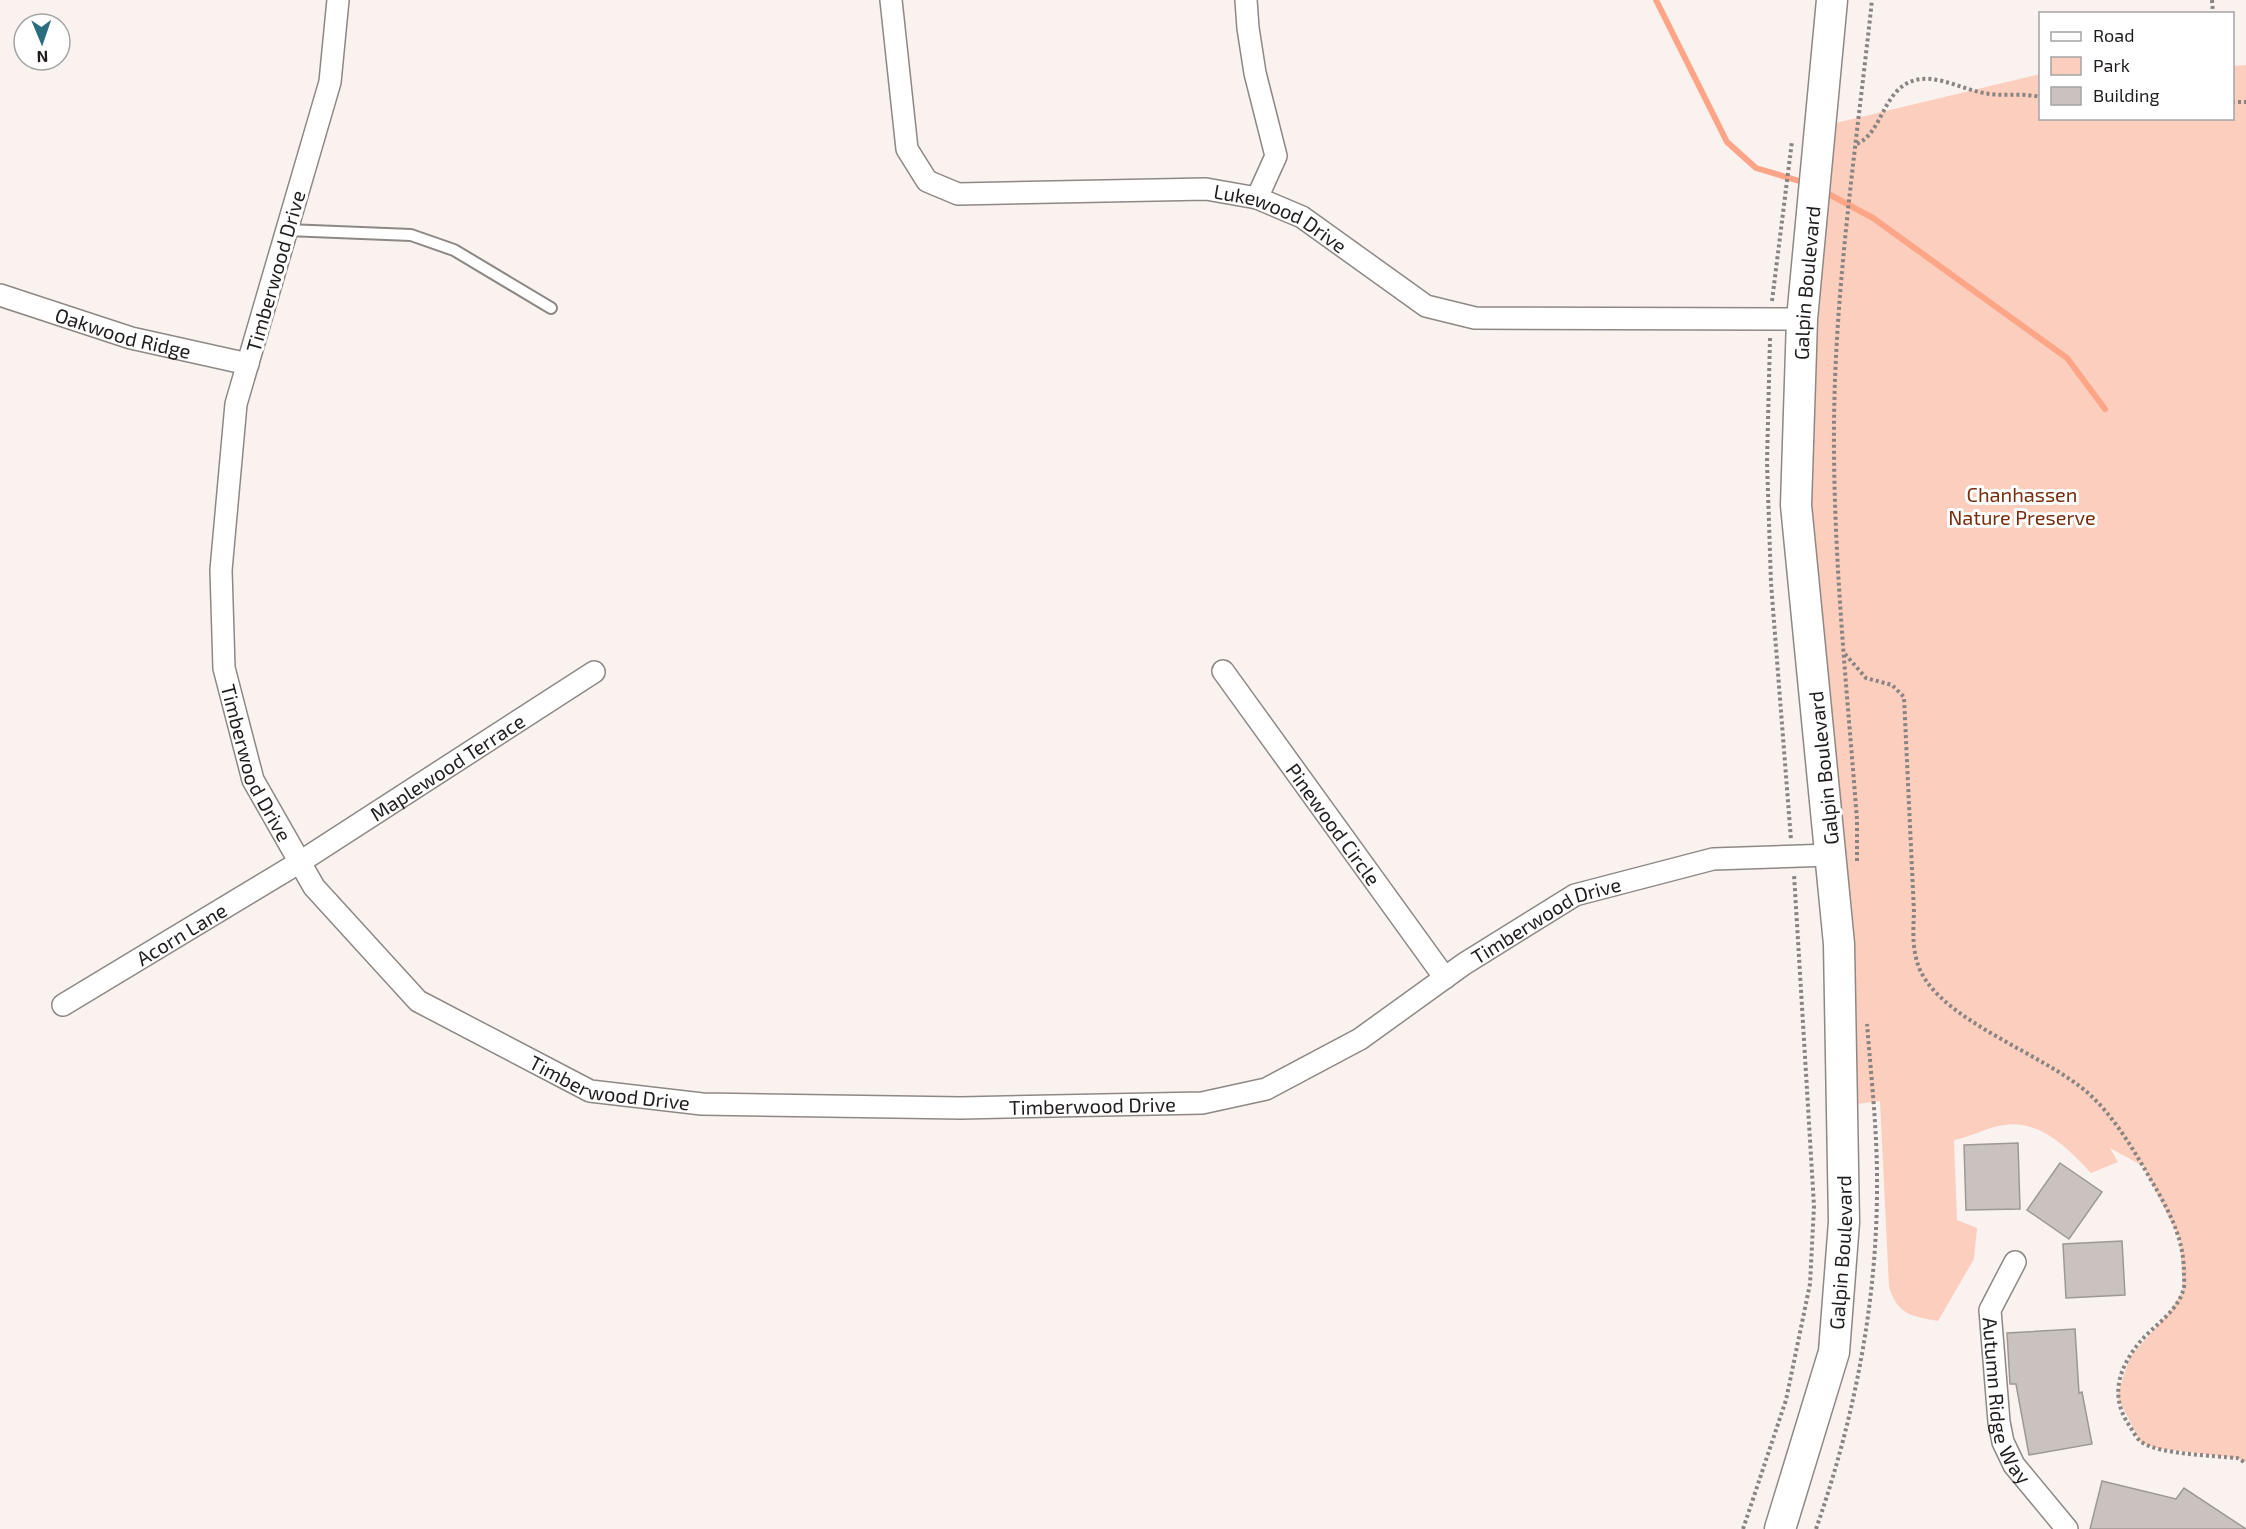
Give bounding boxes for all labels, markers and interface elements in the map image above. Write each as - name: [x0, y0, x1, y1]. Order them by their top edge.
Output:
- north arrow: [12, 12, 72, 72]
- legend: [2039, 12, 2234, 120]
- text: Road: [2093, 24, 2134, 46]
- text: N: [36, 48, 49, 67]
- text: Park: [2093, 54, 2130, 76]
- text: Building: [2093, 84, 2160, 106]
- street label: Lukewood Drive: [1212, 179, 1352, 257]
- street label: Timberwood Drive: [240, 188, 310, 354]
- street label: Galpin Boulevard: [1789, 205, 1825, 360]
- street label: Oakwood Ridge: [52, 302, 193, 363]
- park label: Chanhassen Nature Preserve: [1948, 482, 2096, 529]
- street label: Timberwood Drive: [217, 681, 297, 845]
- street label: Galpin Boulevard: [1803, 690, 1843, 846]
- street label: Maplewood Terrace: [365, 708, 529, 826]
- street label: Pinewood Circle: [1282, 758, 1386, 890]
- street label: Timberwood Drive: [1467, 872, 1623, 969]
- street label: Acorn Lane: [132, 897, 231, 970]
- street label: Timberwood Drive: [526, 1050, 691, 1115]
- street label: Timberwood Drive: [1009, 1092, 1176, 1119]
- street label: Galpin Boulevard: [1824, 1175, 1856, 1330]
- street label: Autumn Ridge Way: [1979, 1316, 2037, 1489]

